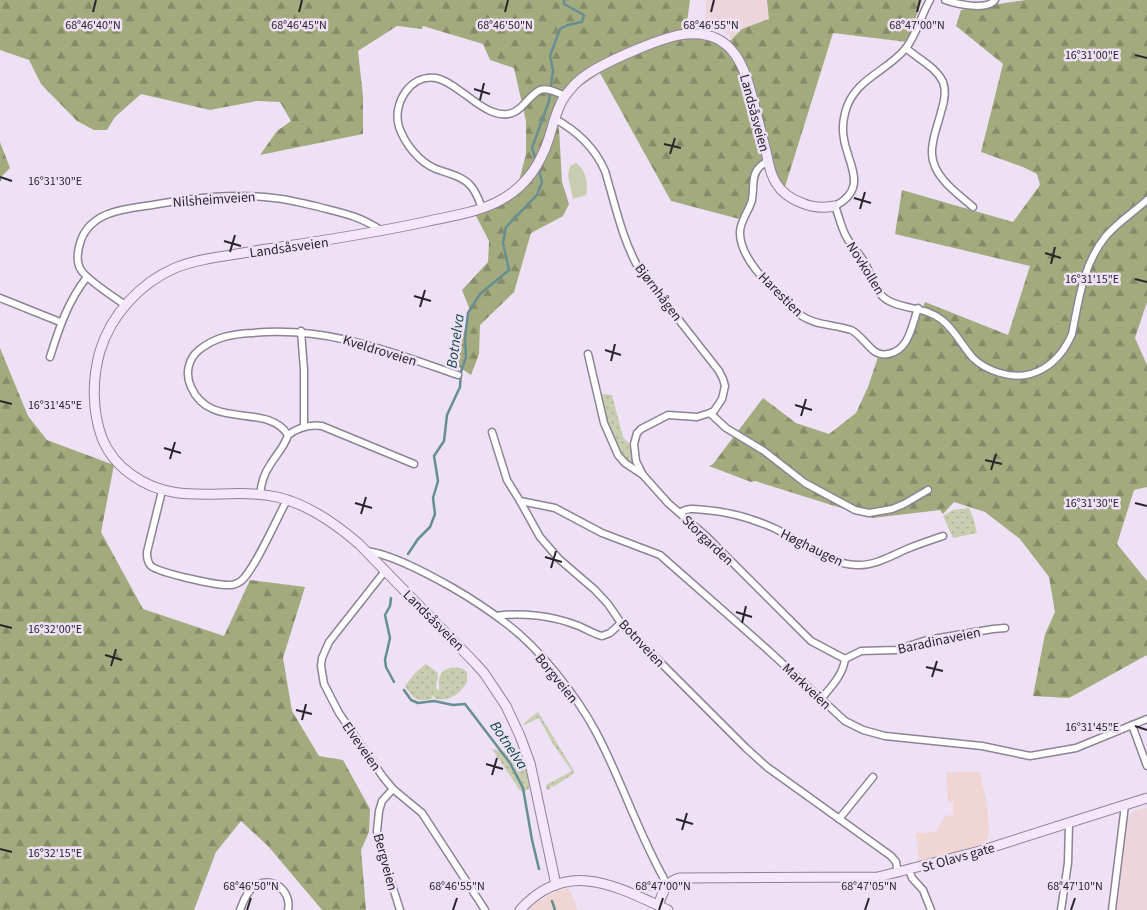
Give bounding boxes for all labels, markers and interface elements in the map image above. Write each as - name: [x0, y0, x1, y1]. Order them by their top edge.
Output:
- text: 68°46'40"N: [65, 17, 121, 34]
- text: 68°46'45"N: [271, 17, 327, 34]
- text: 68°46'50"N: [477, 17, 533, 34]
- text: 68°46'55"N: [683, 17, 739, 34]
- text: 68°47'00"N: [889, 17, 945, 34]
- text: 16°31'00"E: [1065, 47, 1119, 64]
- street label: Landsåsveien: [734, 72, 774, 154]
- text: 16°31'30"E: [28, 173, 82, 190]
- street label: Nilsheimveien: [172, 187, 256, 213]
- street label: Landsåsveien: [248, 233, 330, 263]
- street label: Novkollen: [841, 238, 889, 299]
- street label: Bjørnhågen: [630, 259, 687, 326]
- street label: Harestien: [753, 268, 807, 322]
- text: 16°31'15"E: [1065, 271, 1119, 288]
- water label: Botnelva: [441, 313, 470, 370]
- street label: Kveldroveien: [340, 330, 419, 372]
- text: 16°31'45"E: [28, 397, 82, 414]
- text: 16°31'30"E: [1065, 495, 1119, 512]
- street label: Storgarden: [677, 511, 738, 570]
- street label: Høghaugen: [777, 524, 846, 572]
- street label: Landsåsveien: [398, 586, 468, 656]
- street label: Botnveien: [614, 615, 669, 672]
- text: 16°32'00"E: [28, 621, 82, 638]
- street label: Baradinaveien: [896, 622, 983, 660]
- street label: Borgveien: [530, 649, 583, 708]
- street label: Markveien: [777, 659, 835, 715]
- water label: Botnelva: [485, 717, 533, 774]
- street label: Elveveien: [337, 718, 385, 775]
- text: 16°31'45"E: [1065, 719, 1119, 736]
- street label: Bergveien: [368, 831, 402, 893]
- street label: St Olavs gate: [919, 838, 997, 878]
- text: 16°32'15"E: [28, 845, 82, 862]
- text: 68°46'50"N: [223, 878, 279, 895]
- text: 68°46'55"N: [429, 878, 485, 895]
- text: 68°47'00"N: [635, 878, 691, 895]
- text: 68°47'05"N: [841, 878, 897, 895]
- text: 68°47'10"N: [1047, 878, 1103, 895]

